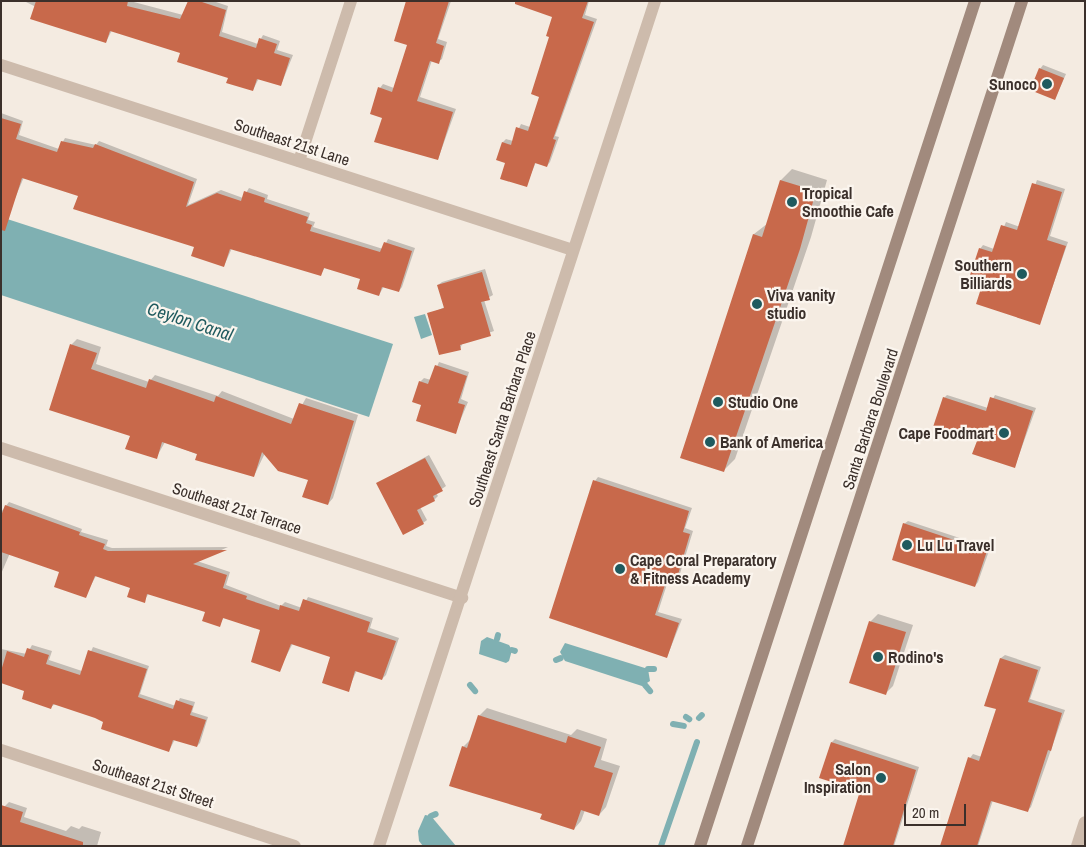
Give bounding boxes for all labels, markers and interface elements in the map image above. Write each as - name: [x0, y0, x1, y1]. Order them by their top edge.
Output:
- place label: Sunoco: [989, 74, 1037, 94]
- marker: Sunoco: [1041, 78, 1053, 90]
- street label: Southeast 21st Lane: [232, 114, 352, 170]
- place label: Tropical Smoothie Cafe: [802, 183, 894, 221]
- marker: Tropical Smoothie Cafe: [786, 196, 798, 208]
- place label: Southern Billiards: [954, 255, 1012, 293]
- marker: Southern Billiards: [1016, 268, 1028, 280]
- place label: Viva vanity studio: [767, 285, 835, 323]
- water label: Ceylon Canal: [145, 298, 235, 346]
- marker: Viva vanity studio: [751, 298, 763, 310]
- street label: Southeast Santa Barbara Place: [464, 329, 540, 509]
- street label: Santa Barbara Boulevard: [838, 346, 902, 492]
- place label: Studio One: [728, 392, 798, 412]
- marker: Studio One: [712, 396, 724, 408]
- place label: Cape Foodmart: [898, 423, 994, 443]
- marker: Cape Foodmart: [998, 427, 1010, 439]
- place label: Bank of America: [720, 432, 824, 452]
- marker: Bank of America: [704, 436, 716, 448]
- street label: Southeast 21st Terrace: [170, 478, 304, 538]
- place label: Lu Lu Travel: [917, 535, 994, 555]
- marker: Lu Lu Travel: [901, 539, 913, 551]
- place label: Cape Coral Preparatory & Fitness Academy: [630, 550, 777, 588]
- marker: Cape Coral Preparatory & Fitness Academy: [614, 563, 626, 575]
- place label: Rodino's: [888, 647, 944, 667]
- marker: Rodino's: [872, 651, 884, 663]
- street label: Southeast 21st Street: [90, 754, 216, 812]
- place label: Salon Inspiration: [804, 759, 871, 797]
- marker: Salon Inspiration: [875, 772, 887, 784]
- scale bar: [906, 794, 968, 826]
- text: 20 m: [912, 802, 939, 823]

